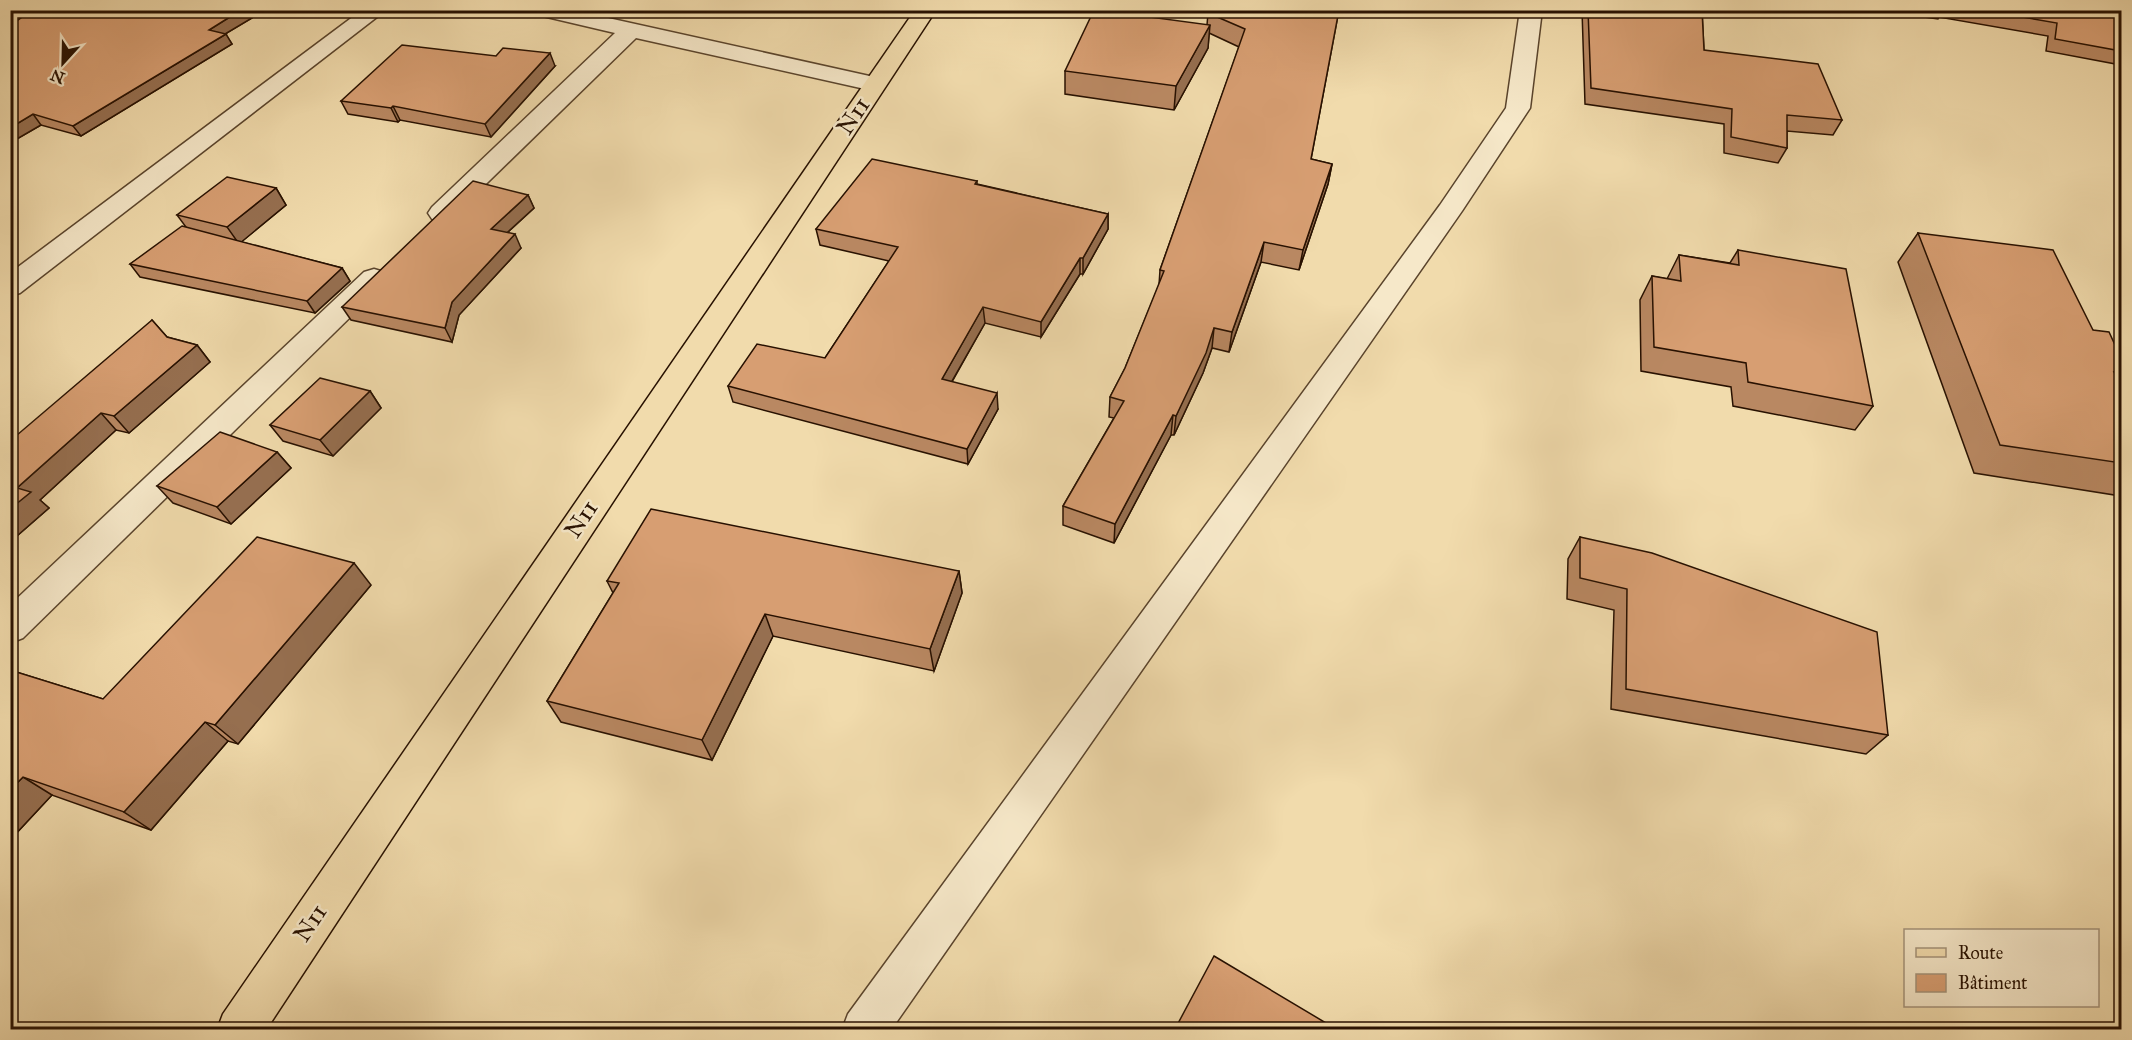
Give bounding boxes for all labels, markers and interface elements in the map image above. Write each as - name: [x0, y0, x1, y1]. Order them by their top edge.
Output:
- north arrow: [33, 33, 93, 93]
- text: N: [47, 65, 67, 88]
- street label: N11: [830, 91, 876, 141]
- street label: N11: [558, 494, 604, 544]
- street label: N11: [287, 898, 333, 948]
- legend: [1904, 929, 2099, 1007]
- text: Route: [1958, 942, 2003, 964]
- text: Bâtiment: [1958, 972, 2028, 994]

